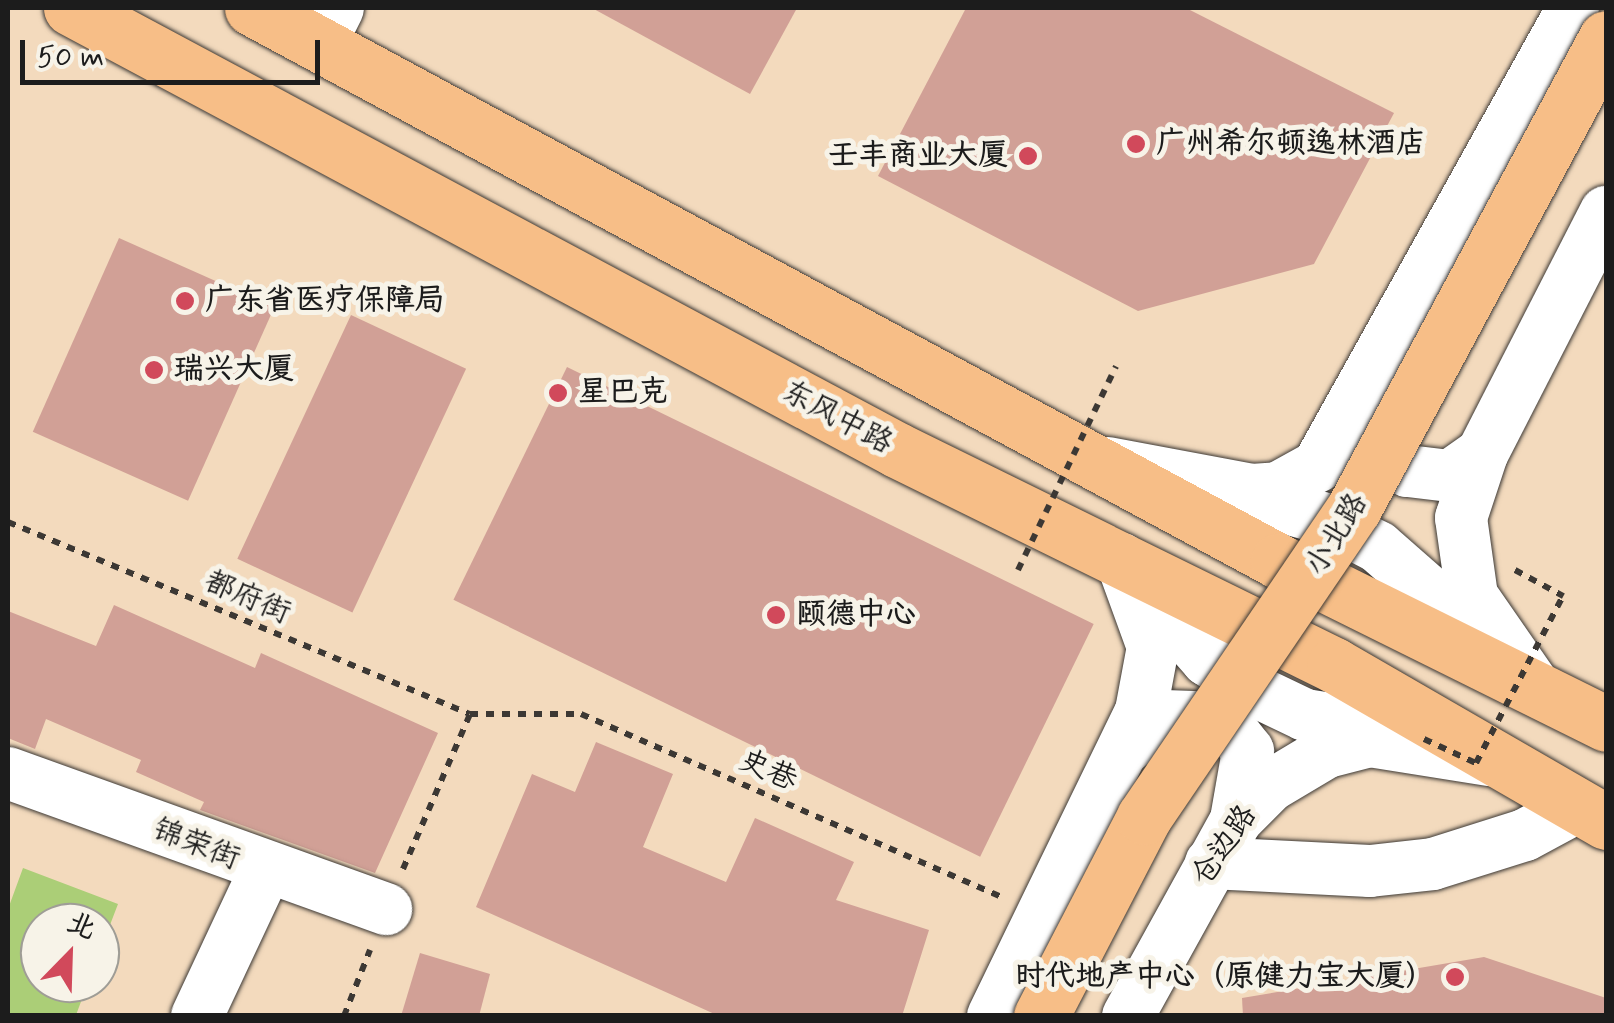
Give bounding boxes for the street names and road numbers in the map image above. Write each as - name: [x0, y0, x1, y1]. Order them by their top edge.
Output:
- street label: 东风中路: [776, 374, 898, 462]
- street label: 小北路: [1298, 487, 1376, 583]
- street label: 都府街: [199, 564, 295, 632]
- street label: 史巷: [733, 742, 803, 800]
- street label: 仓边路: [1185, 799, 1265, 893]
- street label: 锦荣街: [148, 812, 244, 878]

